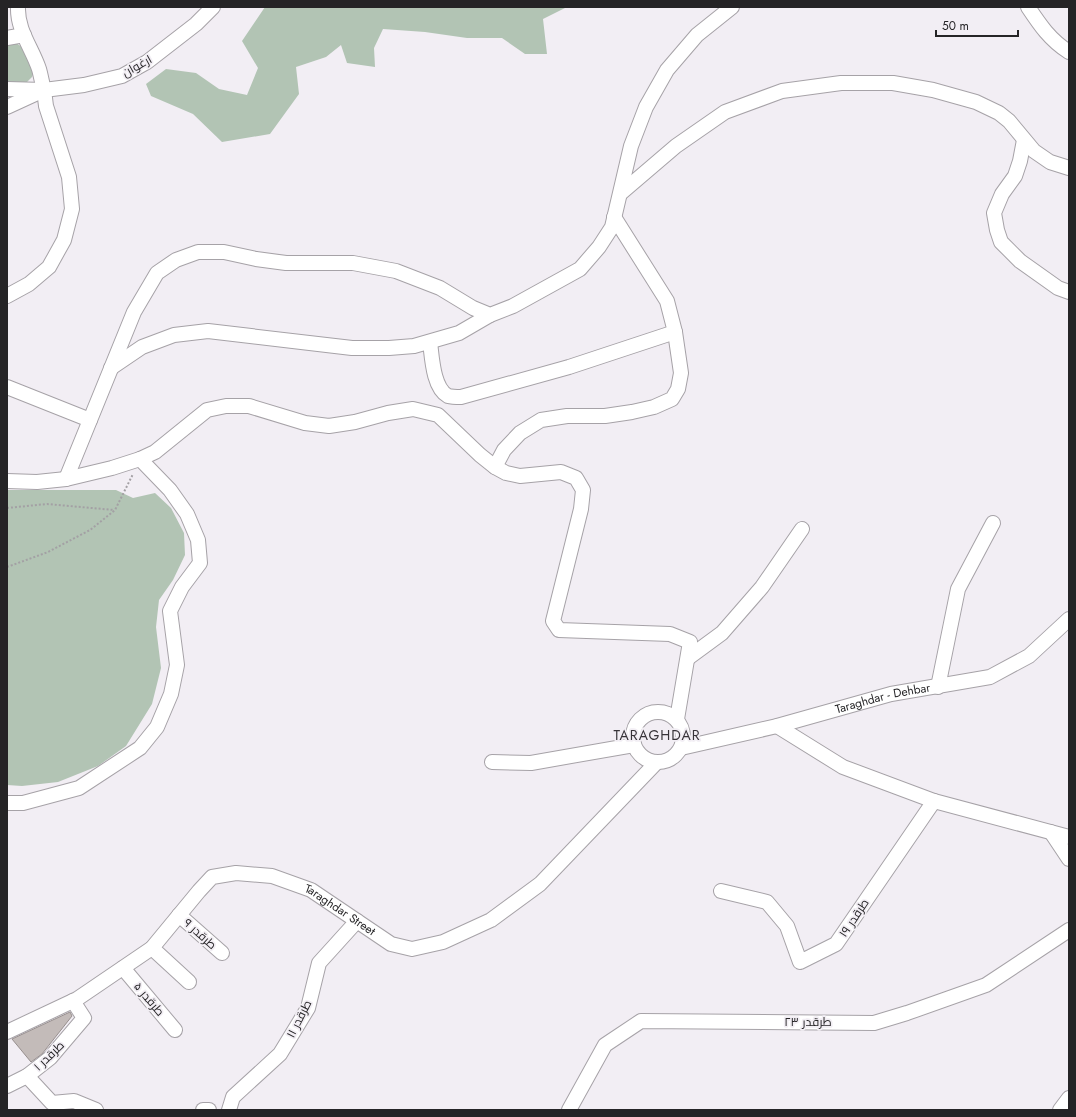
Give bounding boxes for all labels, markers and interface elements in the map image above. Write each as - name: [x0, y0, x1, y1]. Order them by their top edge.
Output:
- scale bar: [936, 12, 1018, 38]
- text: 50 m: [942, 17, 969, 35]
- street label: ارغوان: [119, 50, 155, 82]
- street label: Taraghdar - Dehbar: [833, 678, 932, 718]
- district label: TARAGHDAR: [613, 725, 701, 745]
- street label: Taraghdar Street: [302, 879, 379, 940]
- street label: طرقدر ۱۹: [835, 895, 874, 941]
- street label: طرقدر ۹: [179, 914, 221, 954]
- street label: طرقدر ۵: [129, 978, 169, 1020]
- street label: طرقدر ۱۱: [282, 997, 316, 1041]
- street label: طرقدر ۲۳: [784, 1013, 832, 1031]
- street label: طرقدر ۱: [30, 1037, 69, 1075]

